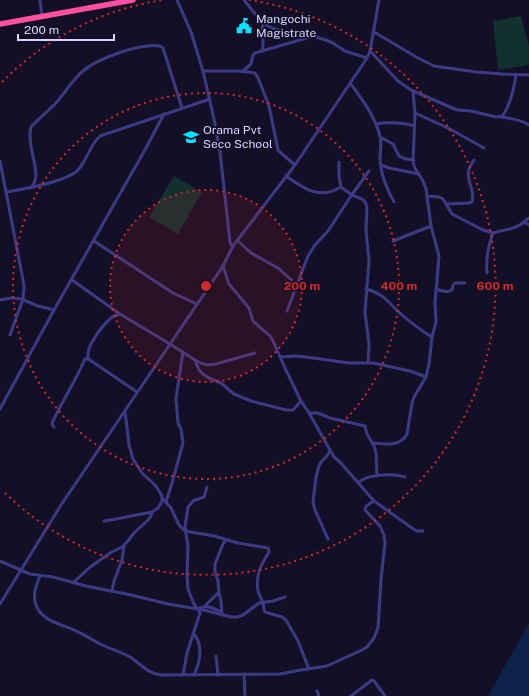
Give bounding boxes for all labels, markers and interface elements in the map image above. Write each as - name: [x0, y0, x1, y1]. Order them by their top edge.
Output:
- place label: Mangochi Magistrate: [256, 12, 317, 40]
- scale bar: [18, 16, 114, 42]
- public building icon: Mangochi Magistrate: [235, 17, 253, 35]
- text: 200 m: [24, 23, 59, 37]
- place label: Orama Pvt Seco School: [203, 123, 273, 151]
- school or university icon: Orama Pvt Seco School: [182, 128, 200, 146]
- centre of rings: [199, 279, 213, 293]
- text: 200 m: [284, 279, 320, 293]
- text: 400 m: [381, 279, 418, 293]
- text: 600 m: [477, 279, 514, 293]

